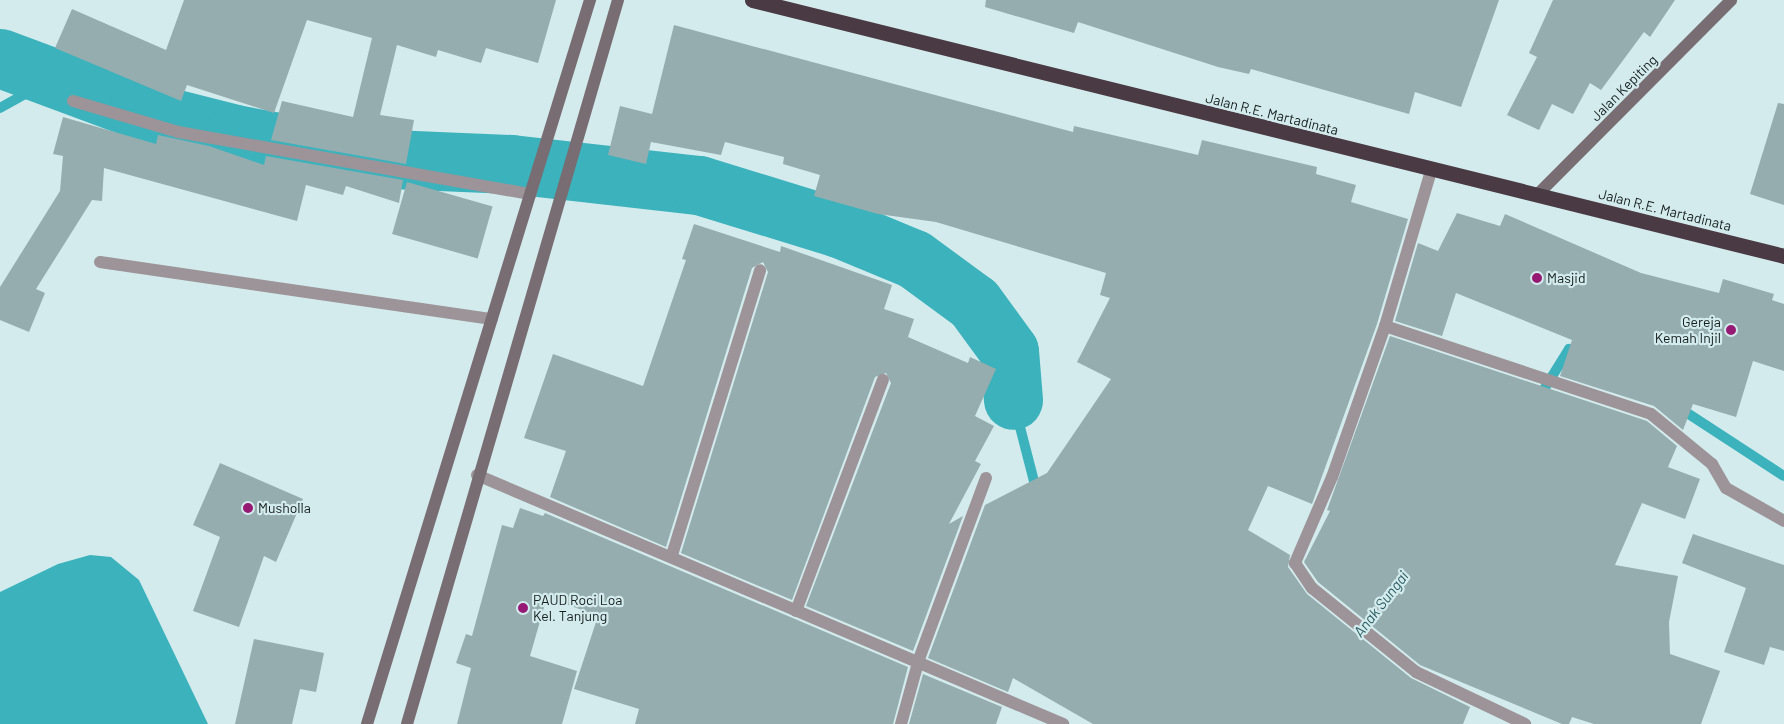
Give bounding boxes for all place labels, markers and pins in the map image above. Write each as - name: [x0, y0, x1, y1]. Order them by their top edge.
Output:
- place label: Masjid: [1547, 270, 1586, 286]
- marker: Masjid: [1531, 272, 1543, 284]
- place label: Gereja Kemah Injil: [1655, 314, 1721, 347]
- marker: Gereja Kemah Injil: [1725, 324, 1737, 336]
- place label: Musholla: [258, 500, 311, 516]
- marker: Musholla: [242, 502, 254, 514]
- place label: PAUD Roci Loa Kel. Tanjung: [533, 592, 622, 624]
- marker: PAUD Roci Loa Kel. Tanjung: [517, 602, 529, 614]

